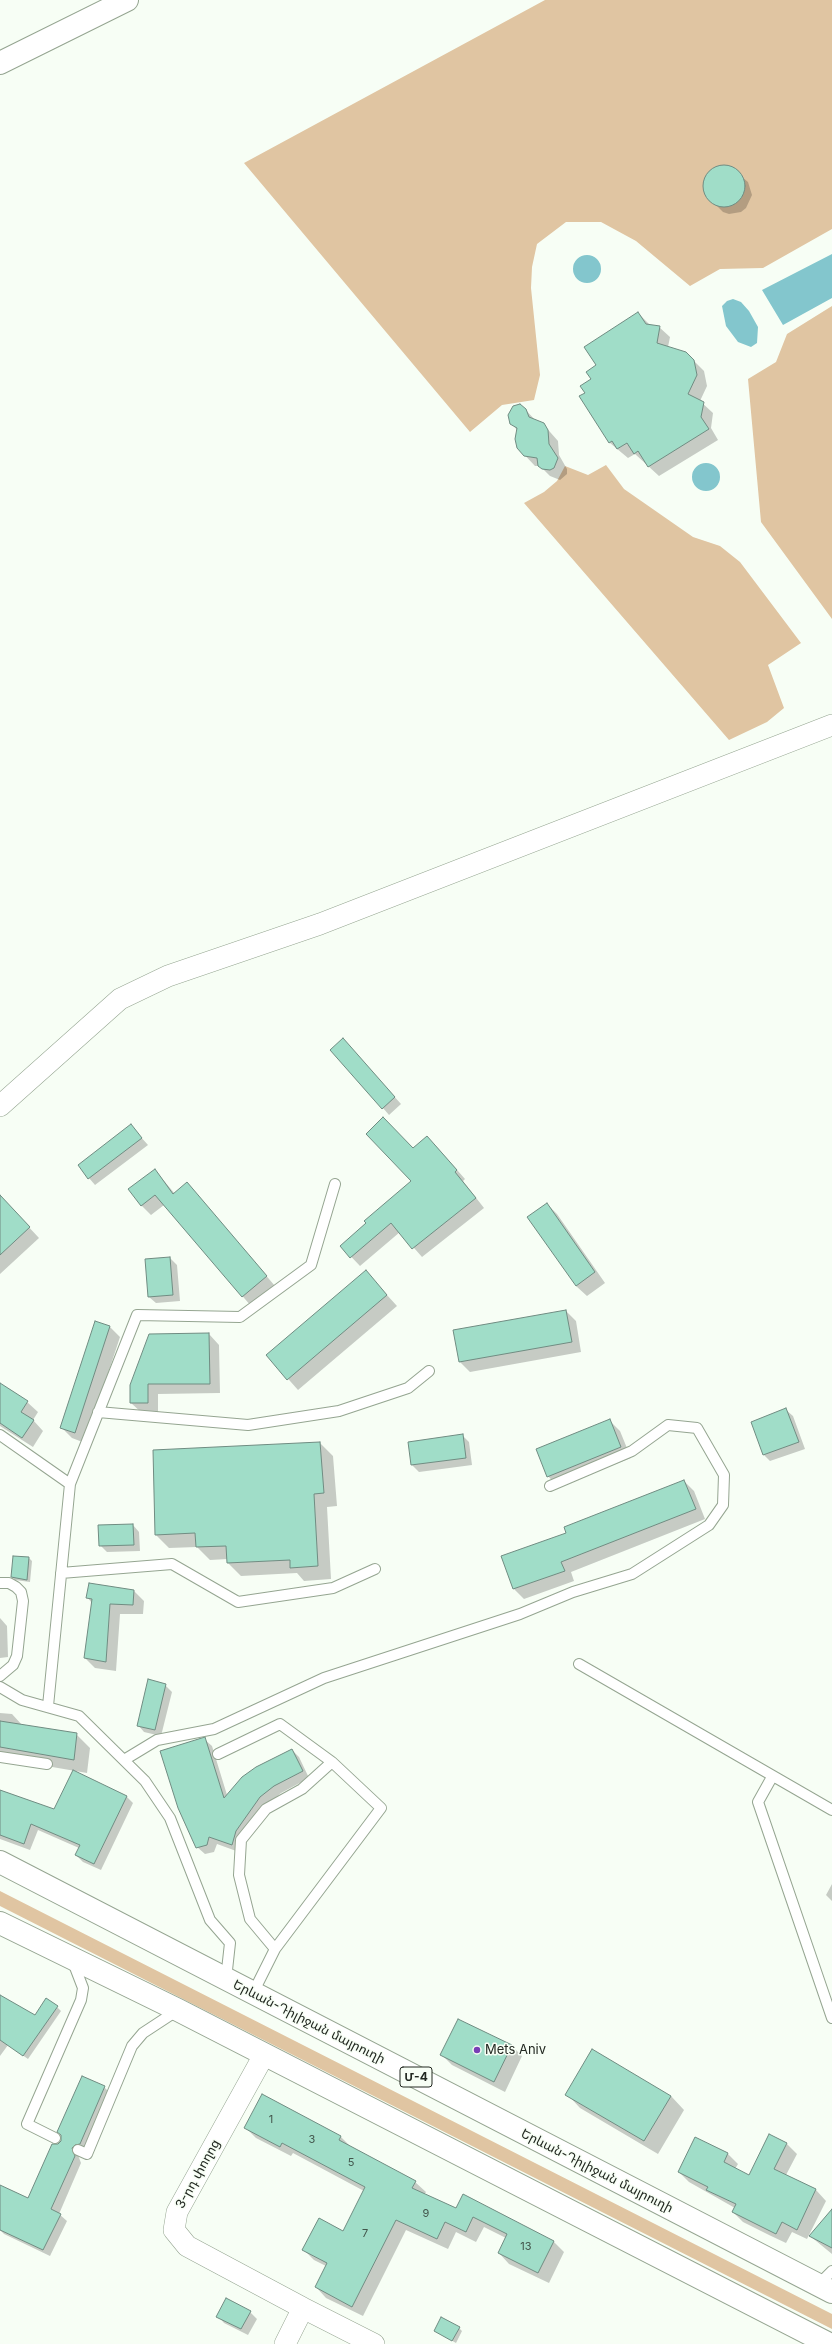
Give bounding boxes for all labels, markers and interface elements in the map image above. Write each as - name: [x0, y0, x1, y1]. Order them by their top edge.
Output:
- street label: Երևան-Դիլիջան մայրուղի: [230, 1977, 388, 2067]
- place label: Mets Aniv: [485, 2042, 546, 2058]
- marker: Mets Aniv: [472, 2045, 482, 2055]
- road number: Մ-4: [400, 2067, 432, 2087]
- house number: 1: [269, 2113, 273, 2127]
- street label: Երևան-Դիլիջան մայրուղի: [518, 2126, 676, 2216]
- house number: 3: [309, 2133, 315, 2147]
- street label: 3-րդ փողոց: [173, 2137, 223, 2211]
- house number: 5: [348, 2156, 354, 2170]
- house number: 9: [423, 2207, 429, 2221]
- house number: 7: [362, 2227, 368, 2241]
- house number: 13: [520, 2240, 532, 2254]

